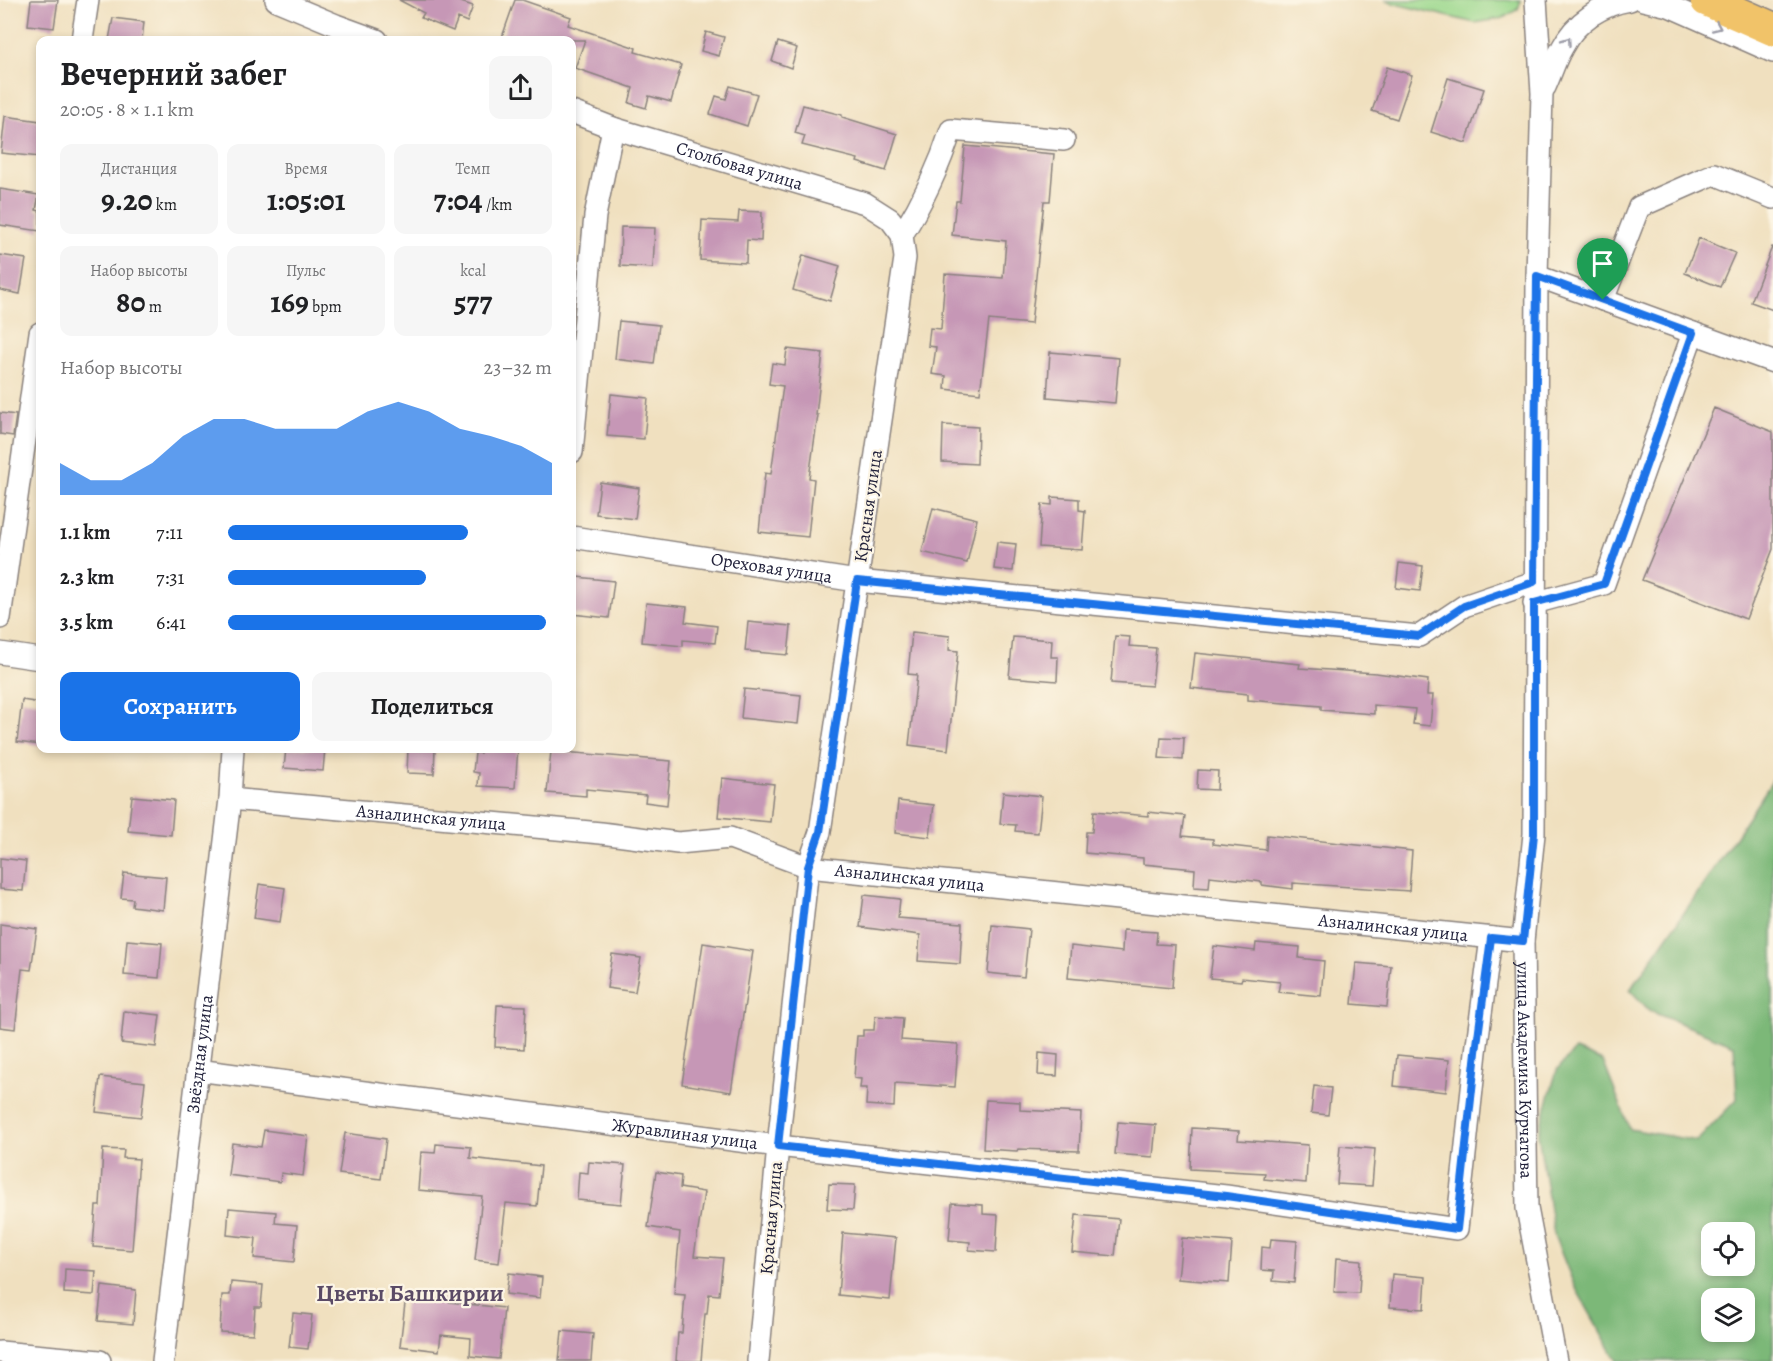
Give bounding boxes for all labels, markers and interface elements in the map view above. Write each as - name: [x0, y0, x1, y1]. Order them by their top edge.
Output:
- one-way arrow: [1711, 20, 1722, 32]
- one-way arrow: [1560, 36, 1571, 47]
- text: Вечерний забег: [60, 51, 287, 96]
- button: share: [489, 56, 552, 119]
- text: 20:05 · 8 × 1.1 km: [60, 96, 194, 123]
- street label: Столбовая улица: [673, 135, 806, 196]
- text: Дистанция: [101, 158, 177, 180]
- text: Время: [284, 158, 328, 180]
- text: Темп: [456, 158, 490, 180]
- text: 9.20: [101, 180, 153, 220]
- text: 1:05:01: [267, 180, 345, 220]
- text: 7:04: [434, 180, 483, 220]
- text: km: [153, 194, 177, 216]
- text: /km: [483, 194, 512, 216]
- pin: [1577, 238, 1628, 300]
- icon: arrive: [1586, 247, 1619, 280]
- text: Набор высоты: [90, 260, 188, 282]
- text: Пульс: [286, 260, 326, 282]
- text: kcal: [460, 260, 486, 282]
- text: 80: [116, 282, 146, 322]
- text: 169: [270, 282, 309, 322]
- text: 577: [454, 282, 492, 322]
- text: m: [146, 296, 162, 318]
- text: bpm: [309, 296, 342, 318]
- text: Набор высоты: [60, 354, 183, 381]
- text: 23–32 m: [484, 354, 552, 381]
- street label: Красная улица: [848, 447, 888, 564]
- text: 1.1 km: [60, 519, 110, 546]
- text: 7:11: [156, 519, 183, 546]
- street label: Ореховая улица: [709, 547, 835, 589]
- text: 2.3 km: [60, 564, 114, 591]
- text: 7:31: [156, 564, 184, 591]
- text: 3.5 km: [60, 609, 113, 636]
- text: 6:41: [156, 609, 186, 636]
- button: Сохранить: [60, 672, 300, 741]
- button: Поделиться: [312, 672, 552, 741]
- street label: Азналинская улица: [354, 799, 508, 836]
- street label: Азналинская улица: [833, 858, 987, 897]
- street label: Азналинская улица: [1316, 908, 1470, 947]
- street label: улица Академика Курчатова: [1511, 960, 1539, 1180]
- street label: Звёздная улица: [181, 993, 219, 1115]
- street label: Журавлиная улица: [610, 1112, 760, 1155]
- street label: Красная улица: [754, 1160, 788, 1276]
- map controls: [1701, 1222, 1755, 1342]
- button: locate: [1701, 1222, 1755, 1276]
- district label: Цветы Башкирии: [316, 1277, 504, 1309]
- button: layers: [1701, 1288, 1755, 1342]

